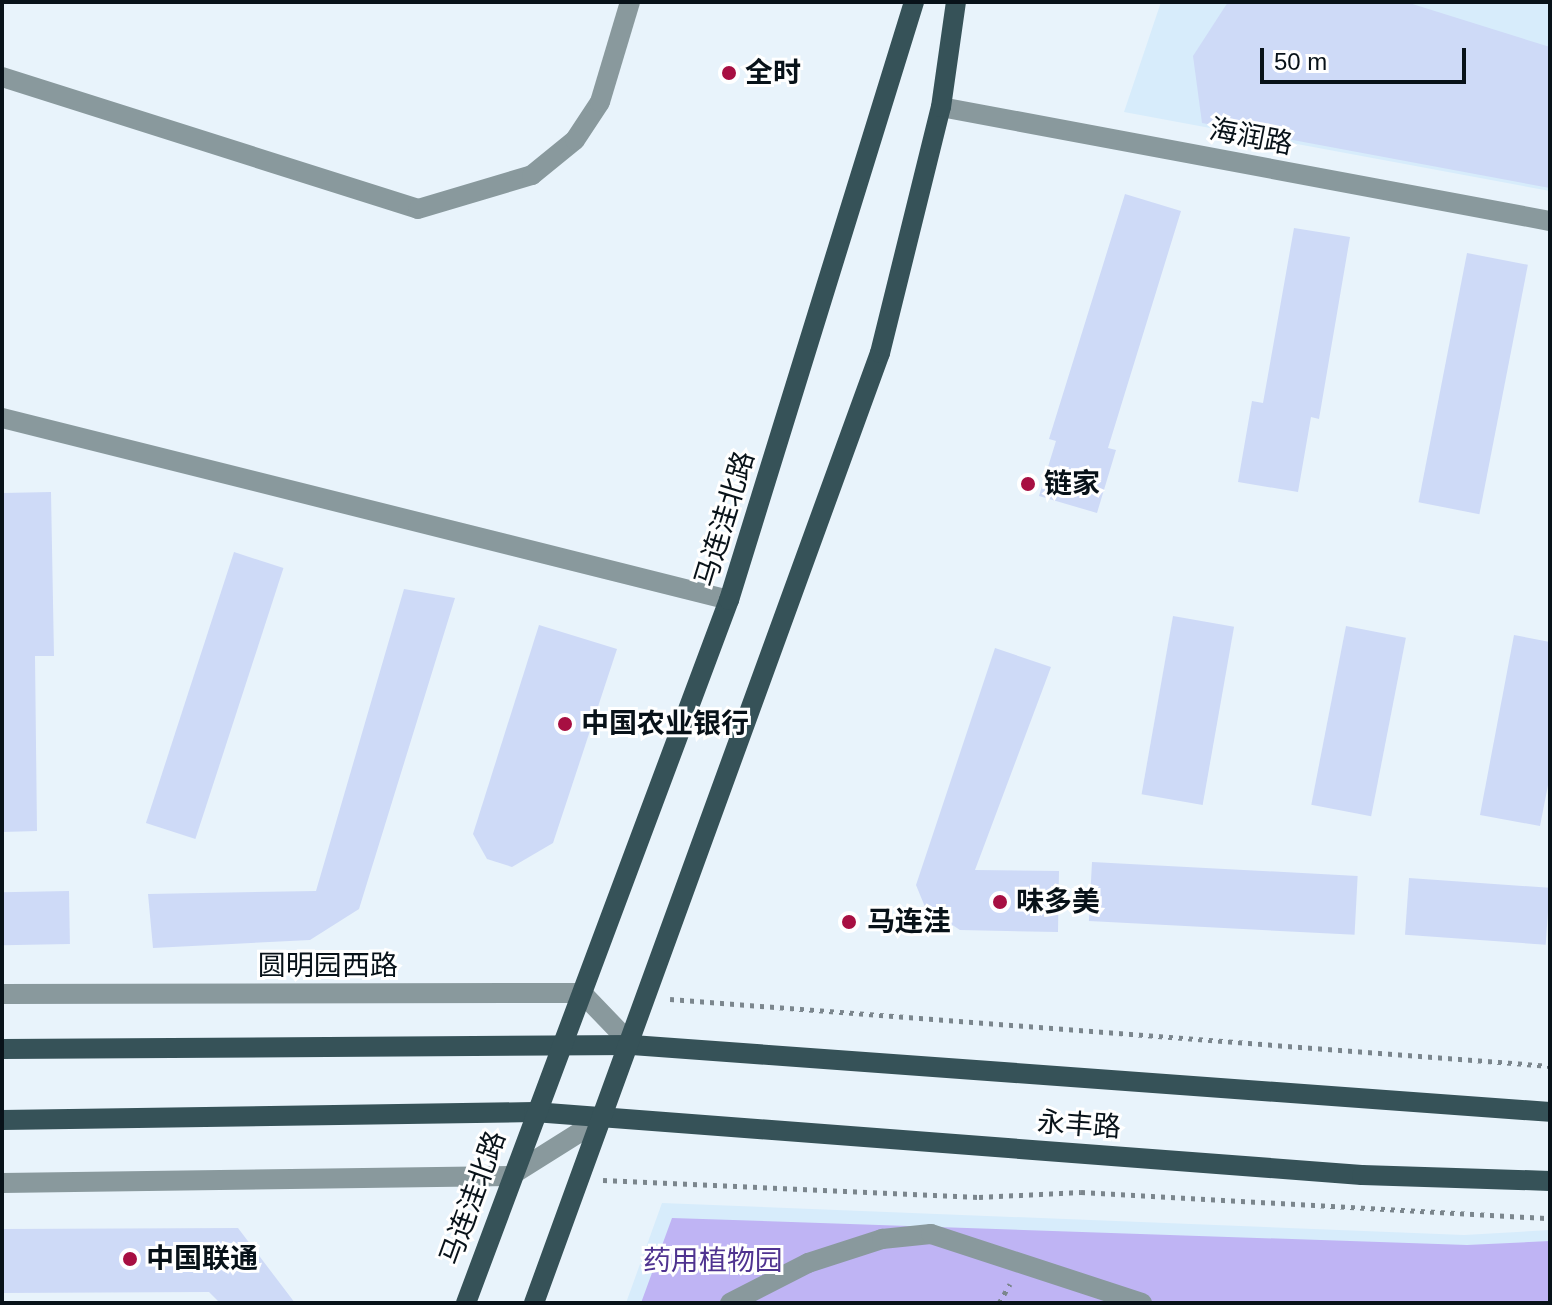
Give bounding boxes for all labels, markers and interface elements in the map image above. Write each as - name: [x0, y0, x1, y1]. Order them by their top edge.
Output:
- scale bar: [1264, 32, 1470, 82]
- text: 50 m: [1274, 48, 1327, 75]
- place label: 全时: [745, 56, 801, 90]
- marker: 全时: [720, 64, 738, 82]
- street label: 海润路: [1207, 112, 1295, 162]
- street label: 马连洼北路: [688, 447, 762, 591]
- place label: 链家: [1044, 467, 1100, 501]
- marker: 链家: [1019, 475, 1037, 493]
- place label: 中国农业银行: [581, 707, 749, 741]
- marker: 中国农业银行: [556, 715, 574, 733]
- place label: 味多美: [1016, 885, 1100, 919]
- marker: 味多美: [991, 893, 1009, 911]
- place label: 马连洼: [867, 905, 951, 939]
- marker: 马连洼: [838, 911, 860, 933]
- street label: 圆明园西路: [258, 949, 398, 983]
- street label: 永丰路: [1036, 1105, 1122, 1145]
- street label: 马连洼北路: [433, 1126, 513, 1270]
- place label: 中国联通: [146, 1242, 258, 1276]
- park label: 药用植物园: [643, 1244, 783, 1278]
- marker: 中国联通: [121, 1250, 139, 1268]

